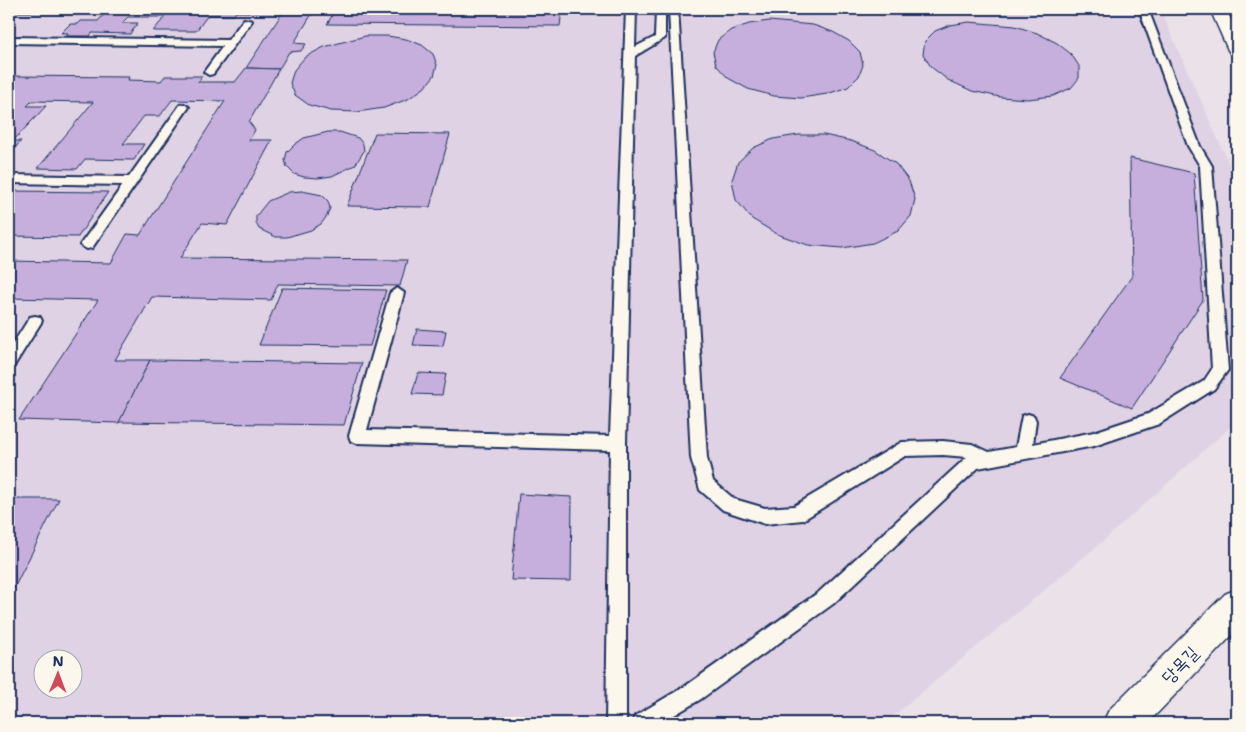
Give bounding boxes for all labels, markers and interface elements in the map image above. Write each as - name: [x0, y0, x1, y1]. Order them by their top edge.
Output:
- street label: 당목길: [1156, 641, 1204, 689]
- north arrow: [32, 650, 82, 700]
- text: N: [53, 652, 64, 670]

